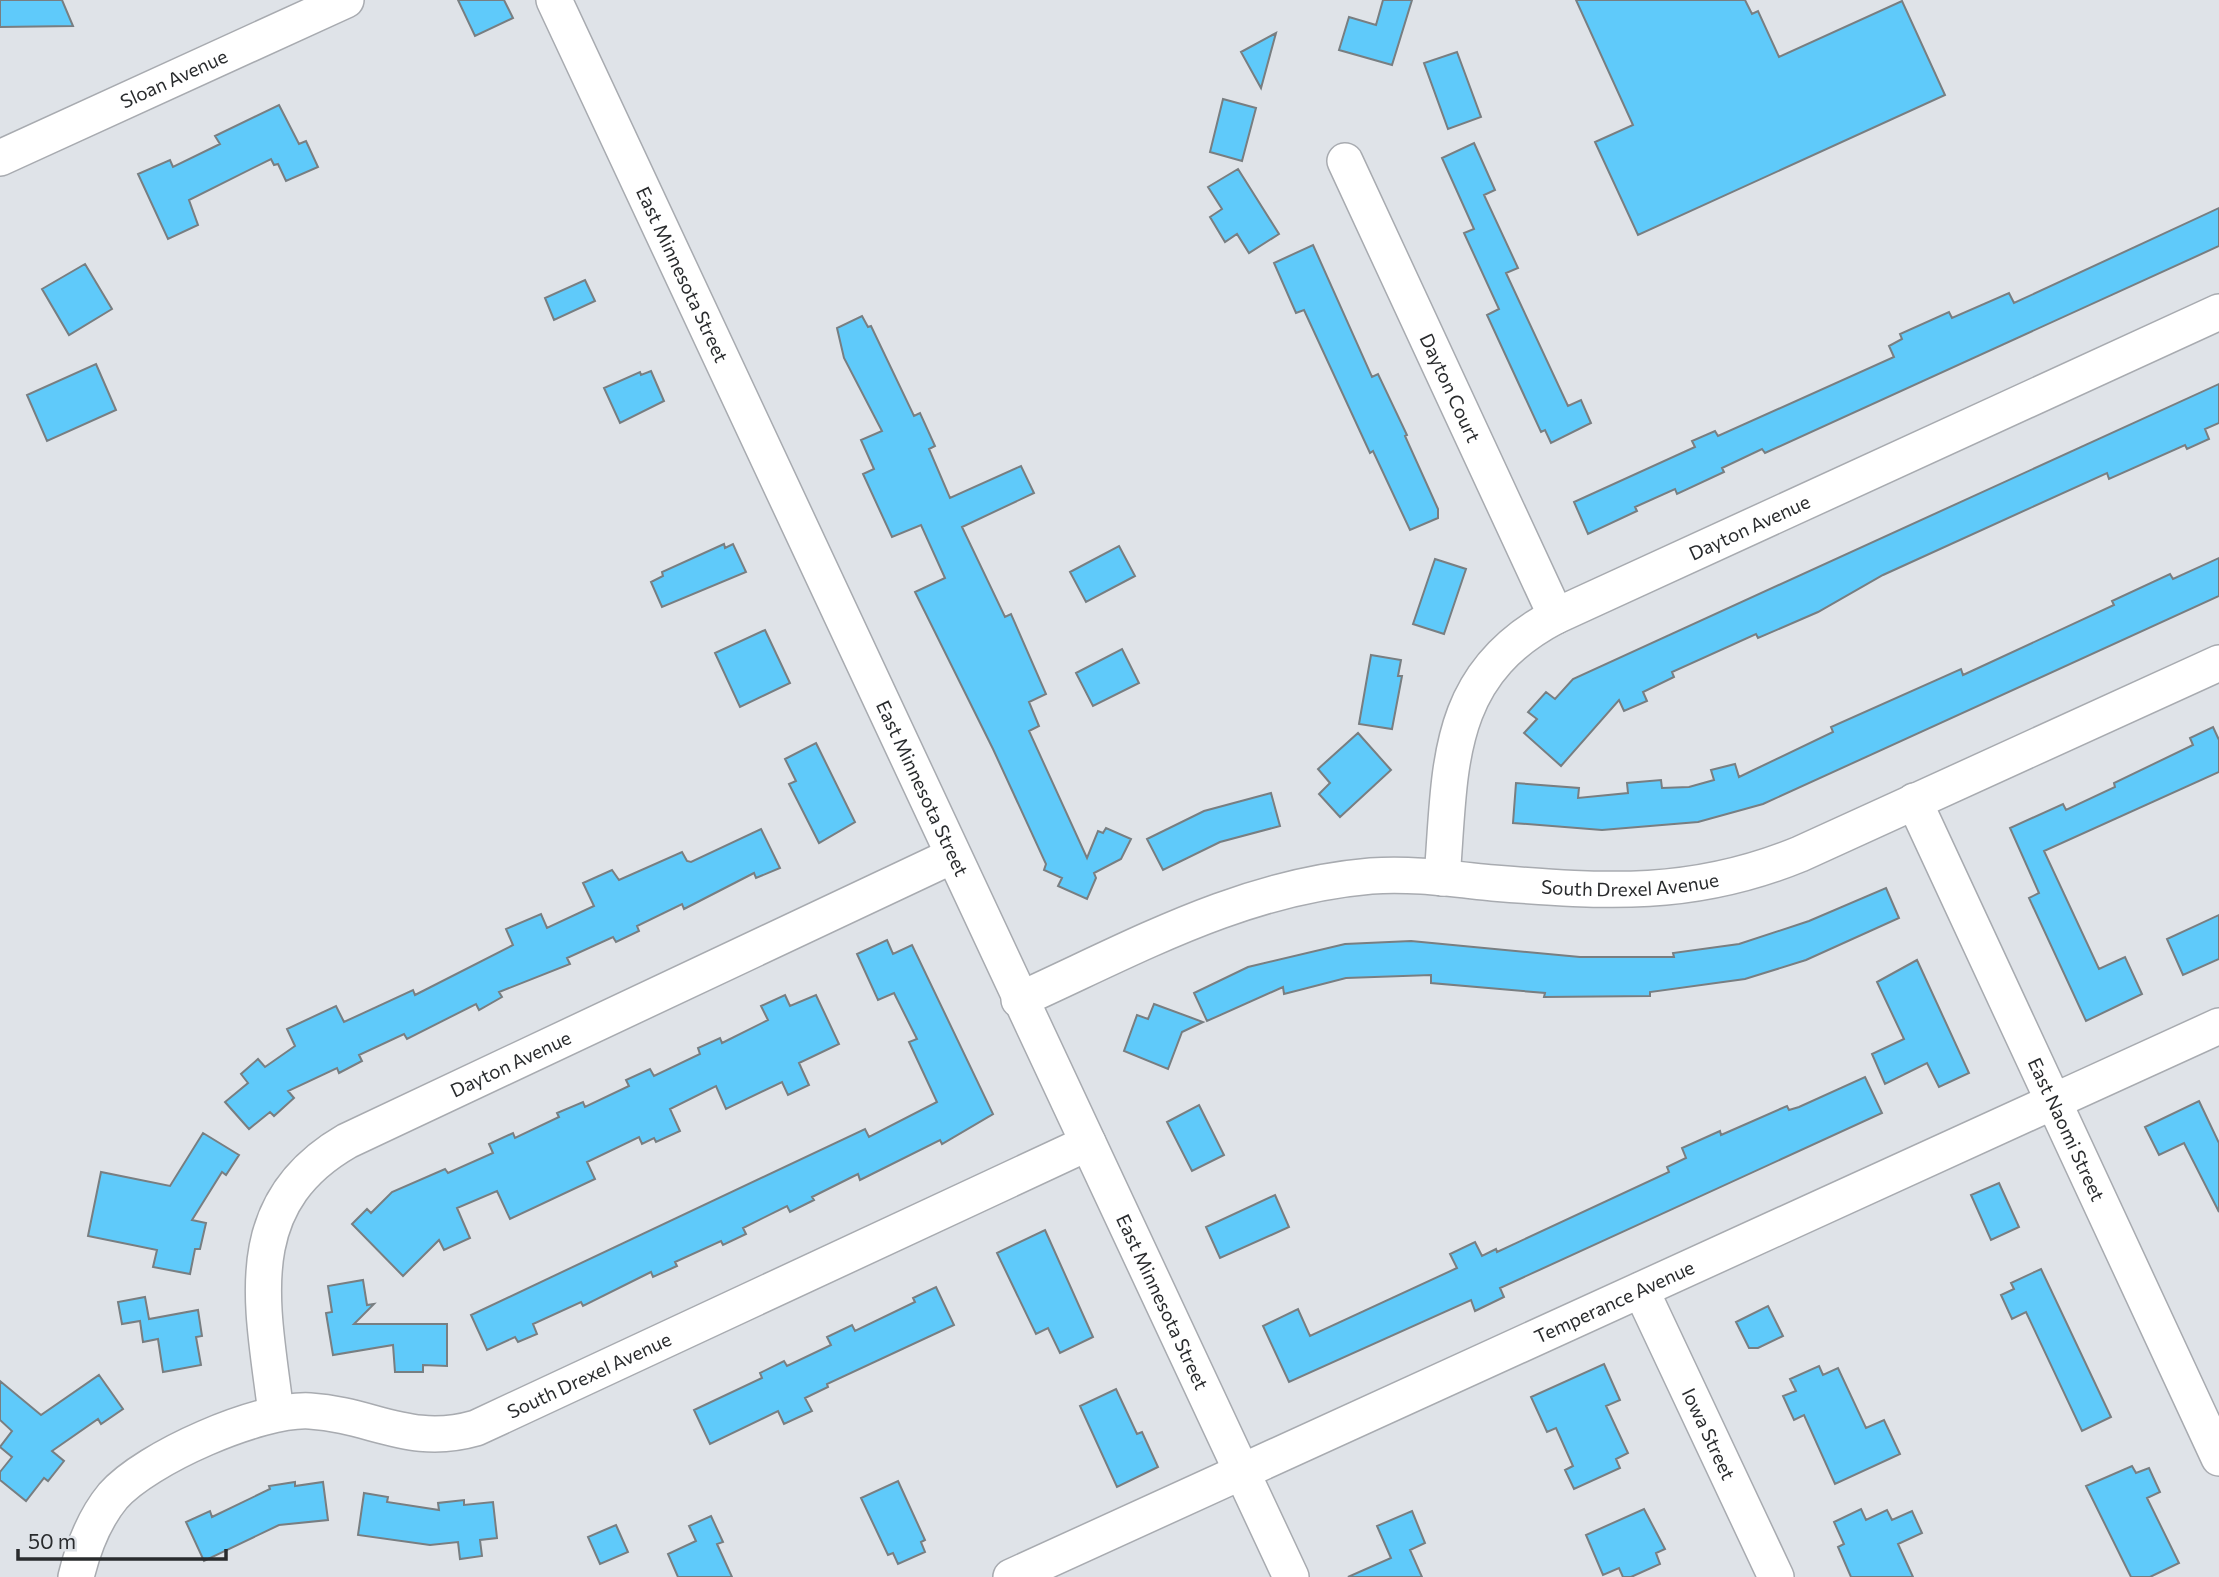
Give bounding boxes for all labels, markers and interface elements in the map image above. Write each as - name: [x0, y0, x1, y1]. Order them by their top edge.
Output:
- street label: Sloan Avenue: [116, 44, 231, 113]
- street label: East Minnesota Street: [632, 183, 734, 366]
- street label: Dayton Court: [1415, 329, 1486, 446]
- street label: Dayton Avenue: [1685, 489, 1813, 565]
- street label: East Minnesota Street: [872, 697, 974, 880]
- street label: South Drexel Avenue: [1540, 868, 1721, 900]
- street label: Dayton Avenue: [446, 1025, 574, 1102]
- street label: East Naomi Street: [2024, 1054, 2110, 1205]
- street label: East Minnesota Street: [1112, 1210, 1214, 1393]
- street label: Temperance Avenue: [1530, 1255, 1698, 1348]
- street label: South Drexel Avenue: [503, 1327, 675, 1423]
- street label: Iowa Street: [1678, 1384, 1741, 1483]
- scale bar: [18, 1518, 226, 1562]
- text: 50 m: [28, 1528, 76, 1553]

